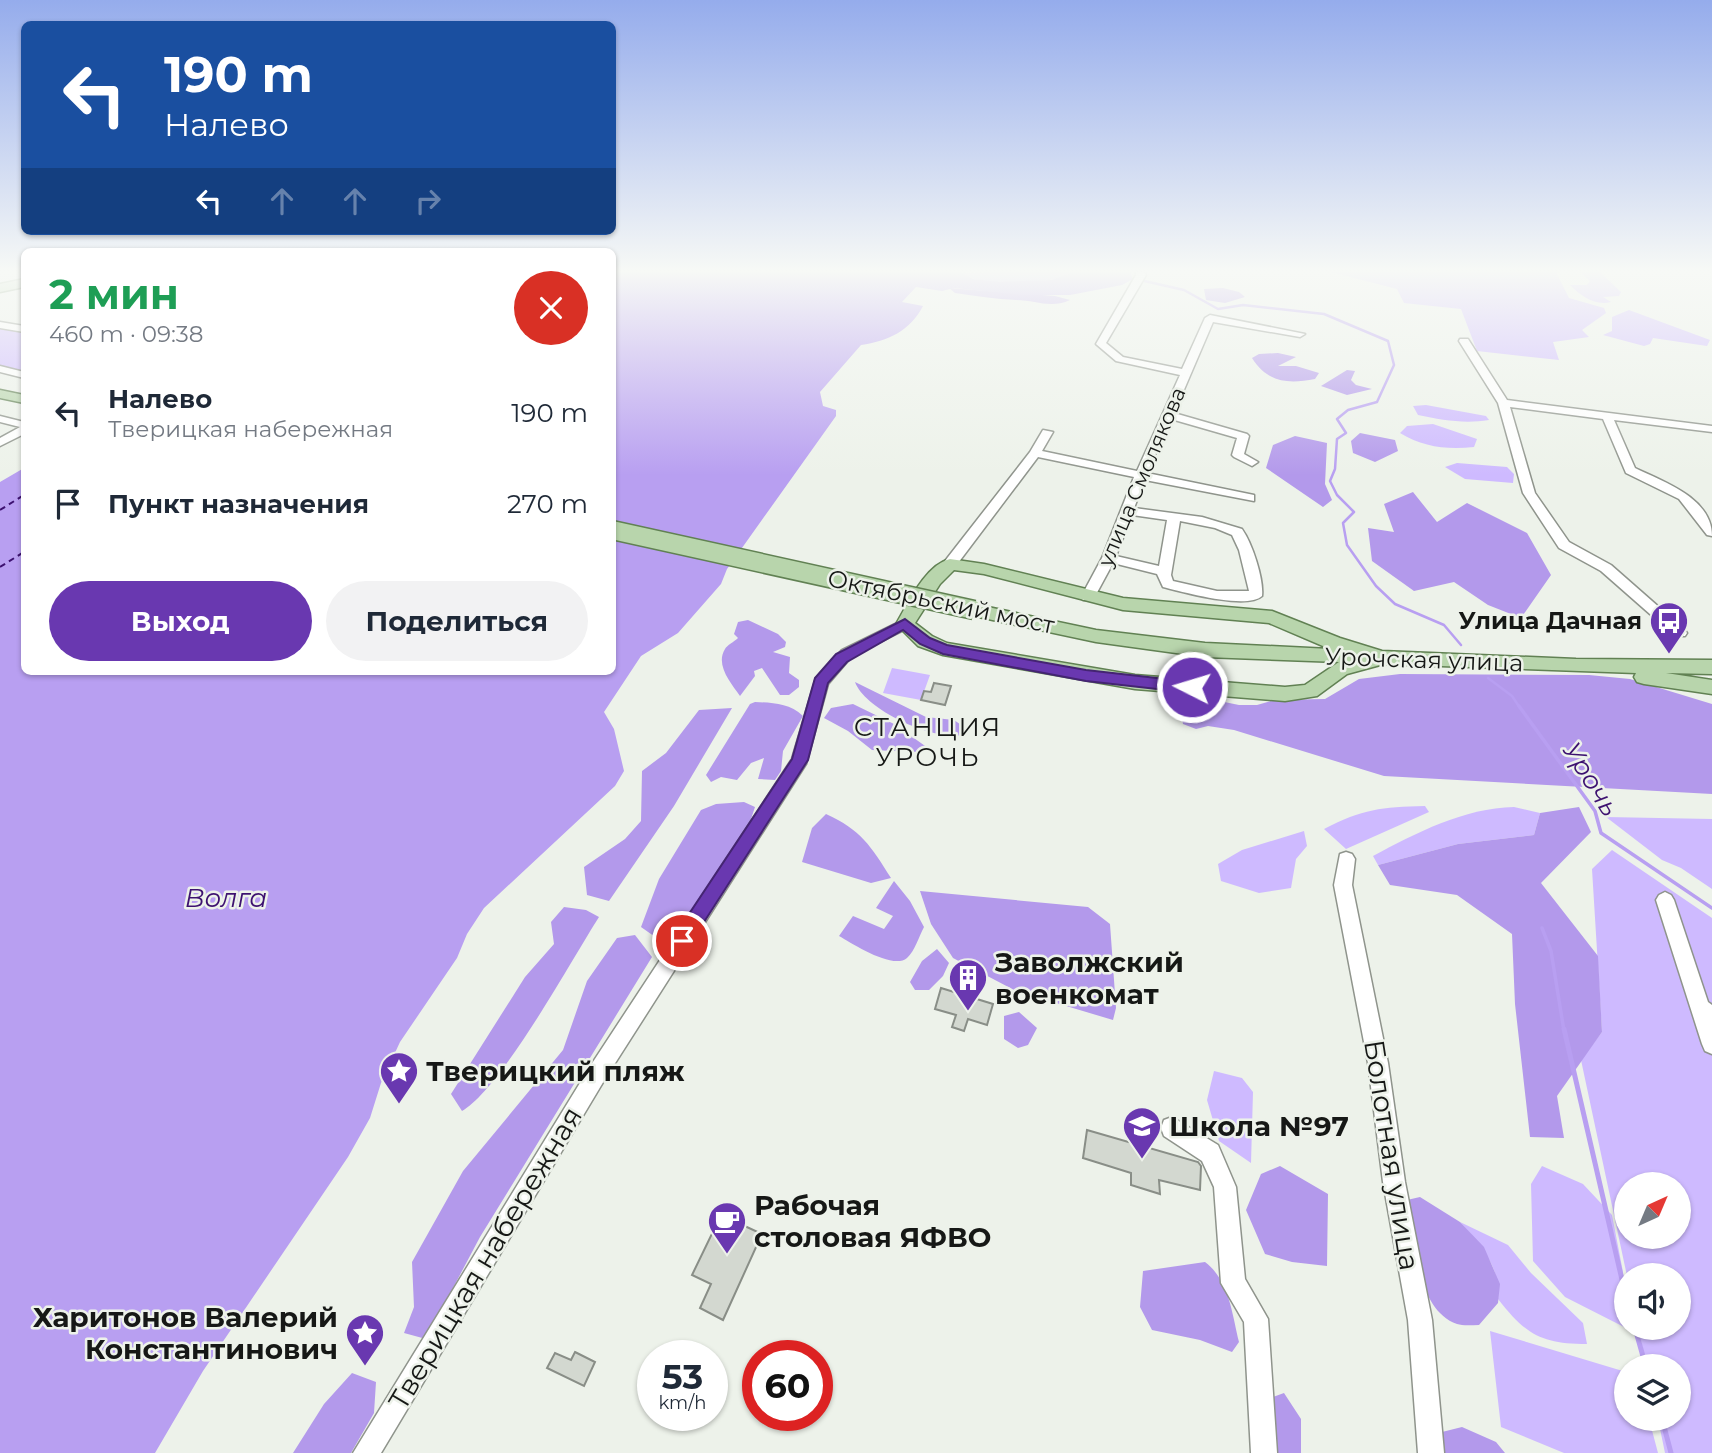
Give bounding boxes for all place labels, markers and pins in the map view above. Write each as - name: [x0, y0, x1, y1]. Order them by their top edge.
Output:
- bus stop icon: Улица Дачная: [1648, 600, 1690, 655]
- place label: Улица Дачная: [1459, 606, 1642, 635]
- pin: [652, 911, 712, 971]
- place label: Заволжский военкомат: [994, 945, 1184, 1011]
- building icon: Заволжский военкомат: [947, 957, 989, 1012]
- place icon: Тверицкий пляж: [378, 1050, 420, 1105]
- place label: Тверицкий пляж: [426, 1054, 685, 1088]
- school or university icon: Школа №97: [1121, 1105, 1163, 1160]
- place label: Школа №97: [1169, 1109, 1349, 1143]
- place label: Рабочая столовая ЯФВО: [754, 1188, 991, 1254]
- cafe icon: Рабочая столовая ЯФВО: [706, 1200, 748, 1255]
- place label: Харитонов Валерий Константинович: [33, 1300, 338, 1366]
- place icon: Харитонов Валерий Константинович: [344, 1312, 386, 1367]

